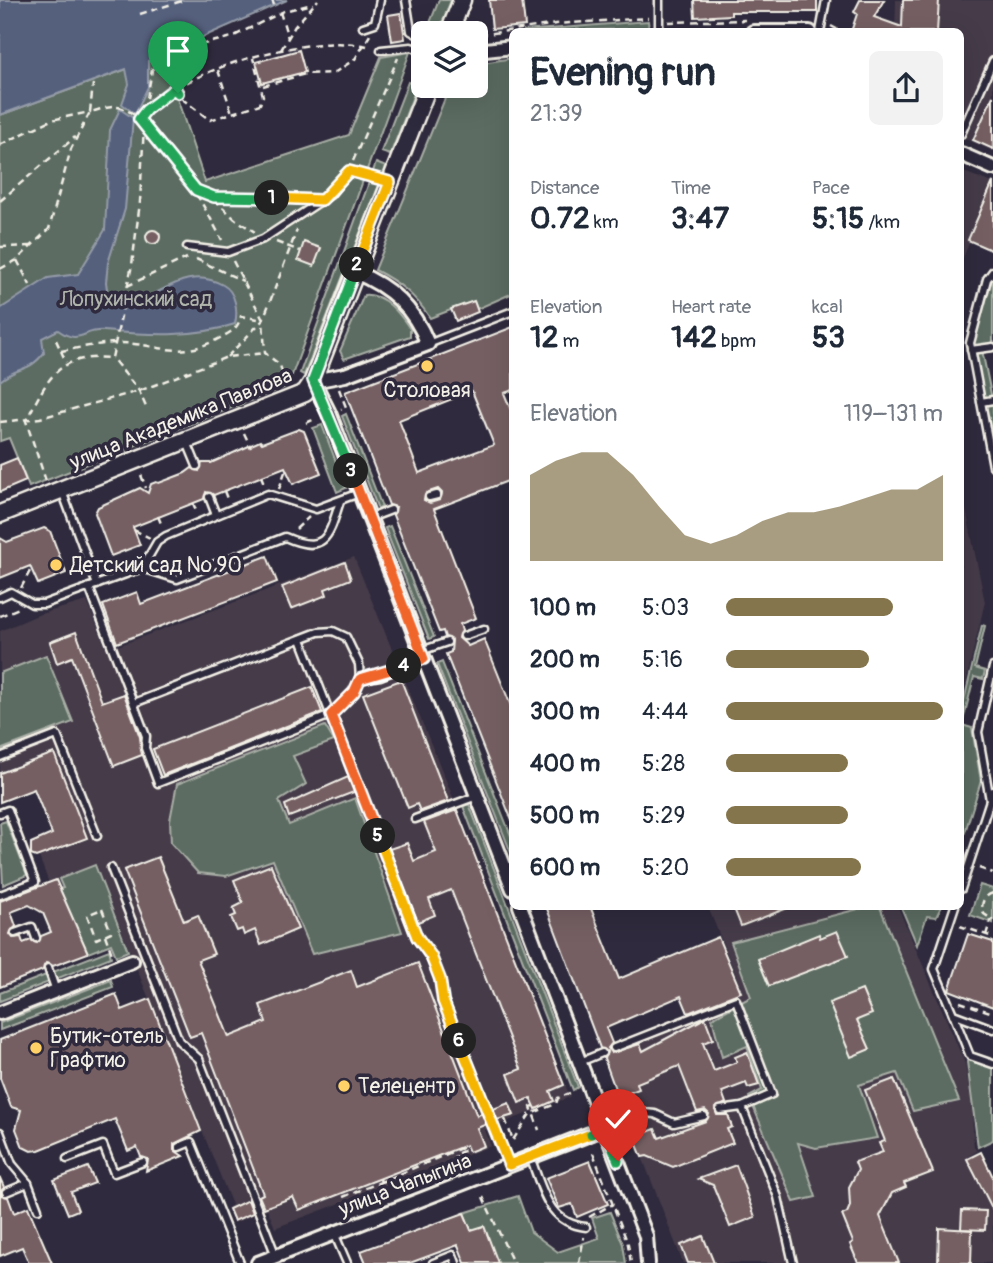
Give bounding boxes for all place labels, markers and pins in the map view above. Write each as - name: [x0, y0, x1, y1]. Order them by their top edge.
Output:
- pin: [148, 21, 208, 93]
- pin: 1: [254, 180, 290, 216]
- pin: 2: [340, 247, 374, 282]
- marker: Столовая: [419, 358, 435, 374]
- place label: Столовая: [383, 377, 471, 404]
- pin: 3: [334, 454, 368, 489]
- place label: Детский сад № 90: [69, 552, 242, 579]
- marker: Детский сад № 90: [48, 557, 64, 573]
- pin: 4: [386, 648, 422, 684]
- pin: 5: [360, 818, 396, 854]
- place label: Бутик-отель Графтио: [50, 1023, 164, 1074]
- pin: 6: [442, 1024, 476, 1058]
- marker: Бутик-отель Графтио: [28, 1040, 44, 1056]
- place label: Телецентр: [358, 1073, 456, 1100]
- marker: Телецентр: [336, 1078, 352, 1094]
- pin: [588, 1089, 648, 1161]

